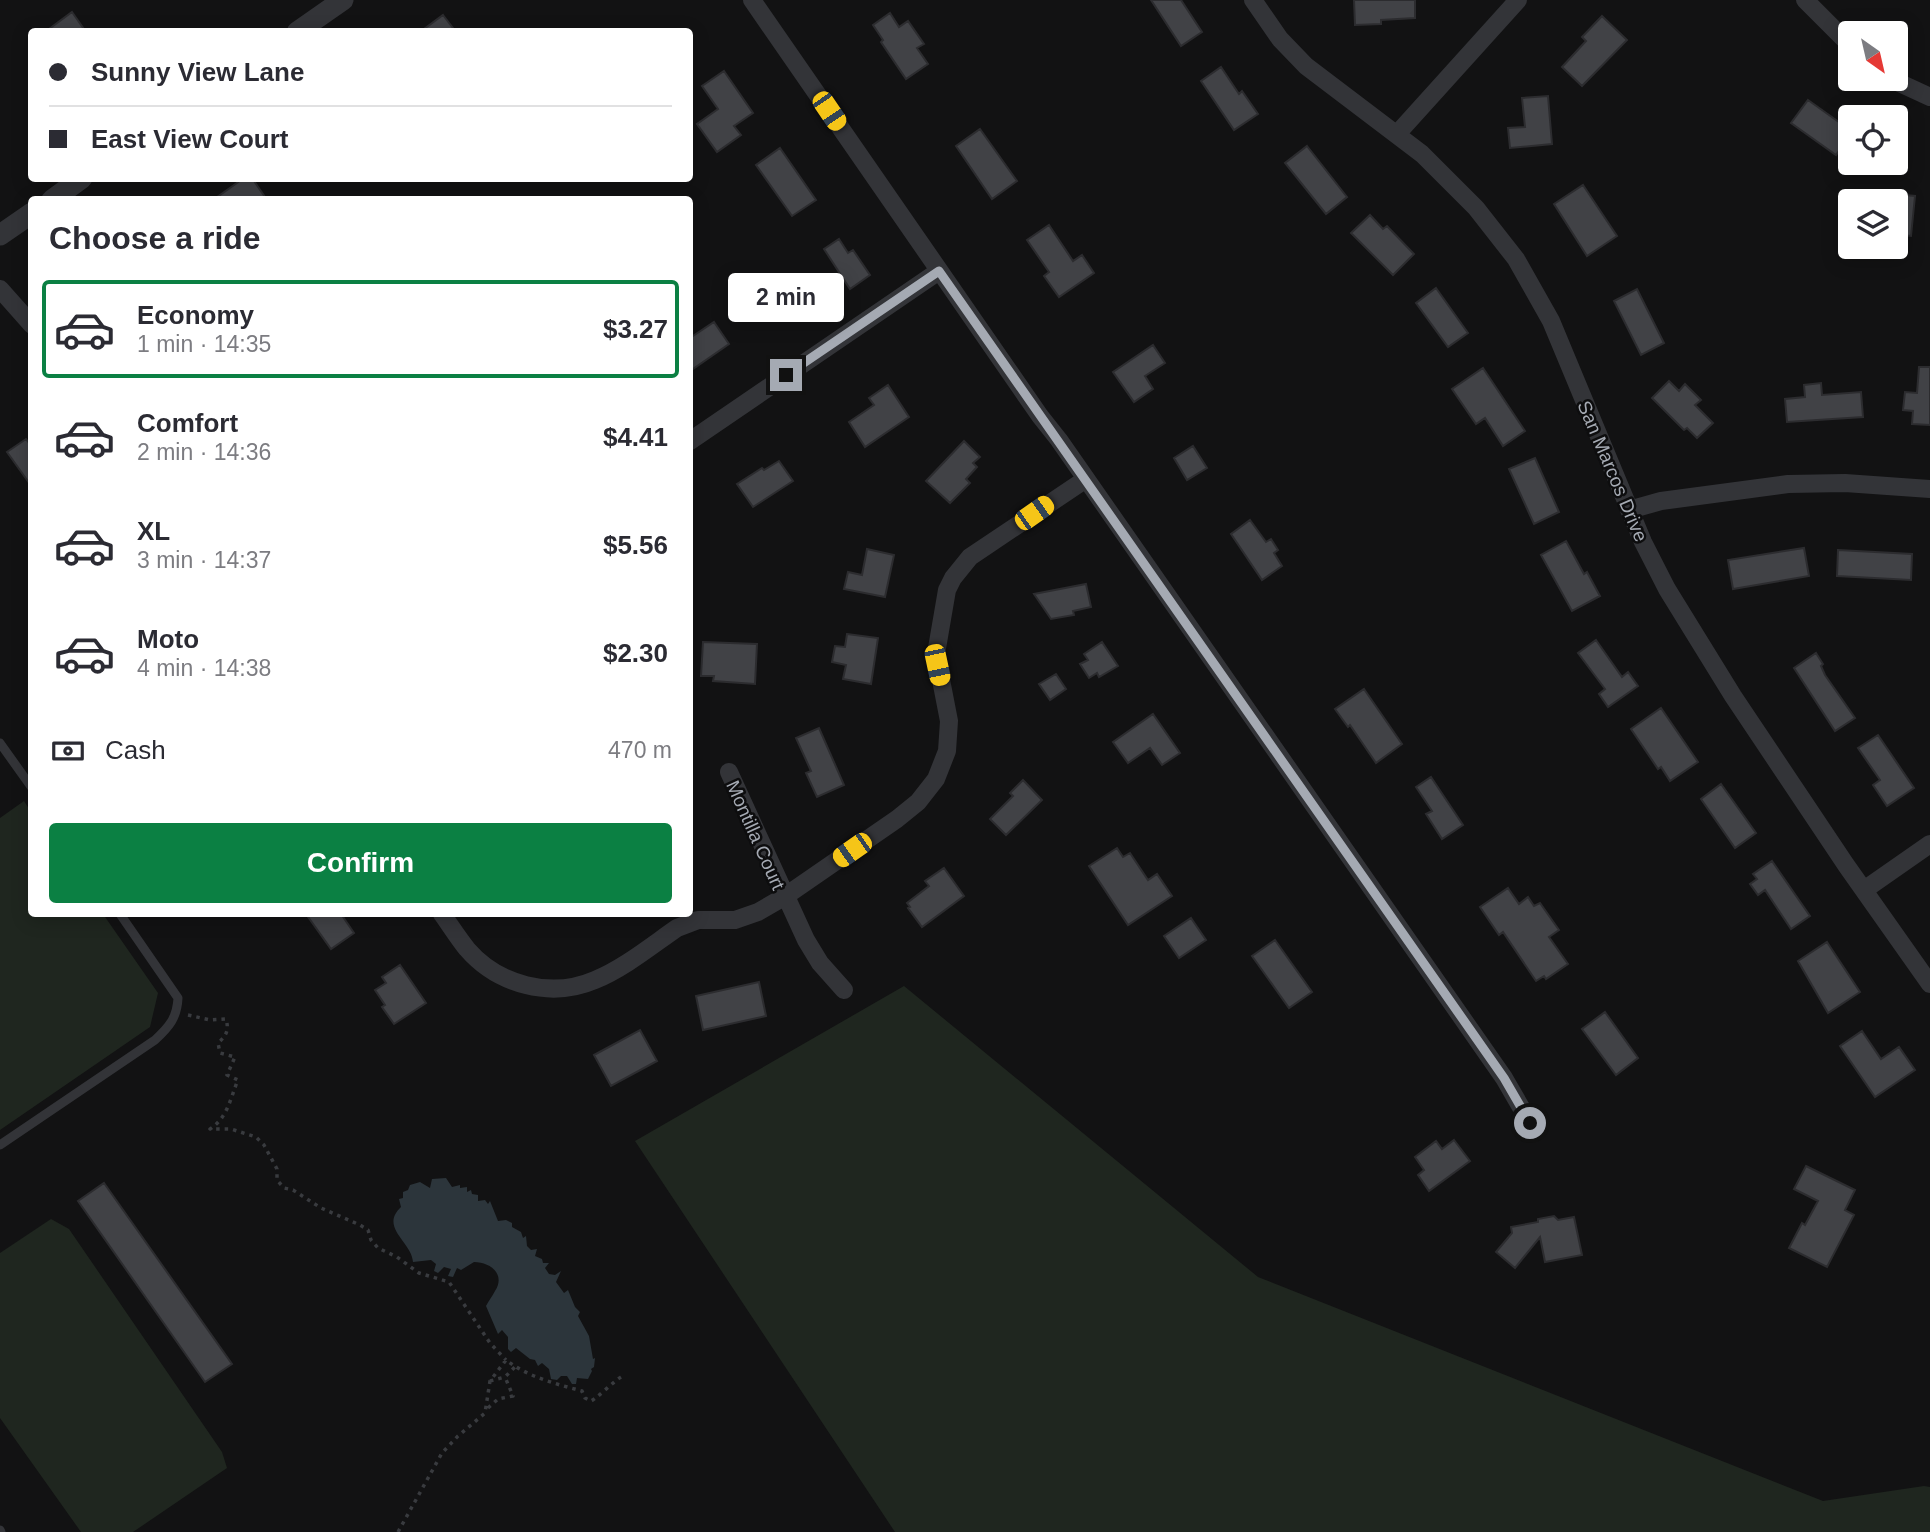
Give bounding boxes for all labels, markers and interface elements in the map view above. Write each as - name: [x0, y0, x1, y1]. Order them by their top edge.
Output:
- north arrow: [1838, 21, 1908, 91]
- map controls: [1838, 21, 1908, 259]
- text: Sunny View Lane: [91, 57, 304, 87]
- car: [809, 88, 850, 134]
- button: locate: [1838, 105, 1908, 175]
- text: East View Court: [91, 124, 288, 154]
- button: layers: [1838, 189, 1908, 259]
- text: Choose a ride: [49, 220, 261, 256]
- callout: 2 min: [728, 274, 844, 322]
- text: 2 min: [756, 284, 816, 310]
- icon: car: [53, 298, 116, 361]
- text: Economy: [137, 300, 254, 330]
- text: $3.27: [603, 314, 668, 344]
- text: 1 min · 14:35: [137, 331, 271, 357]
- route end: [770, 359, 802, 391]
- street label: San Marcos Drive: [1573, 398, 1652, 545]
- icon: car: [53, 406, 116, 469]
- text: Comfort: [137, 408, 238, 438]
- text: $4.41: [603, 422, 668, 452]
- text: 2 min · 14:36: [137, 439, 271, 465]
- car: [1011, 492, 1058, 534]
- icon: car: [53, 514, 116, 577]
- text: XL: [137, 516, 170, 546]
- text: $5.56: [603, 530, 668, 560]
- text: 3 min · 14:37: [137, 547, 271, 573]
- icon: car: [53, 622, 116, 685]
- text: Moto: [137, 624, 199, 654]
- text: $2.30: [603, 638, 668, 668]
- car: [923, 642, 952, 688]
- text: 4 min · 14:38: [137, 655, 271, 681]
- icon: cash: [49, 732, 87, 770]
- text: Cash: [105, 735, 166, 765]
- text: 470 m: [608, 737, 672, 763]
- street label: Montilla Court: [722, 777, 789, 894]
- button: Confirm: [49, 823, 672, 903]
- car: [829, 829, 876, 871]
- route start: [1514, 1107, 1546, 1139]

